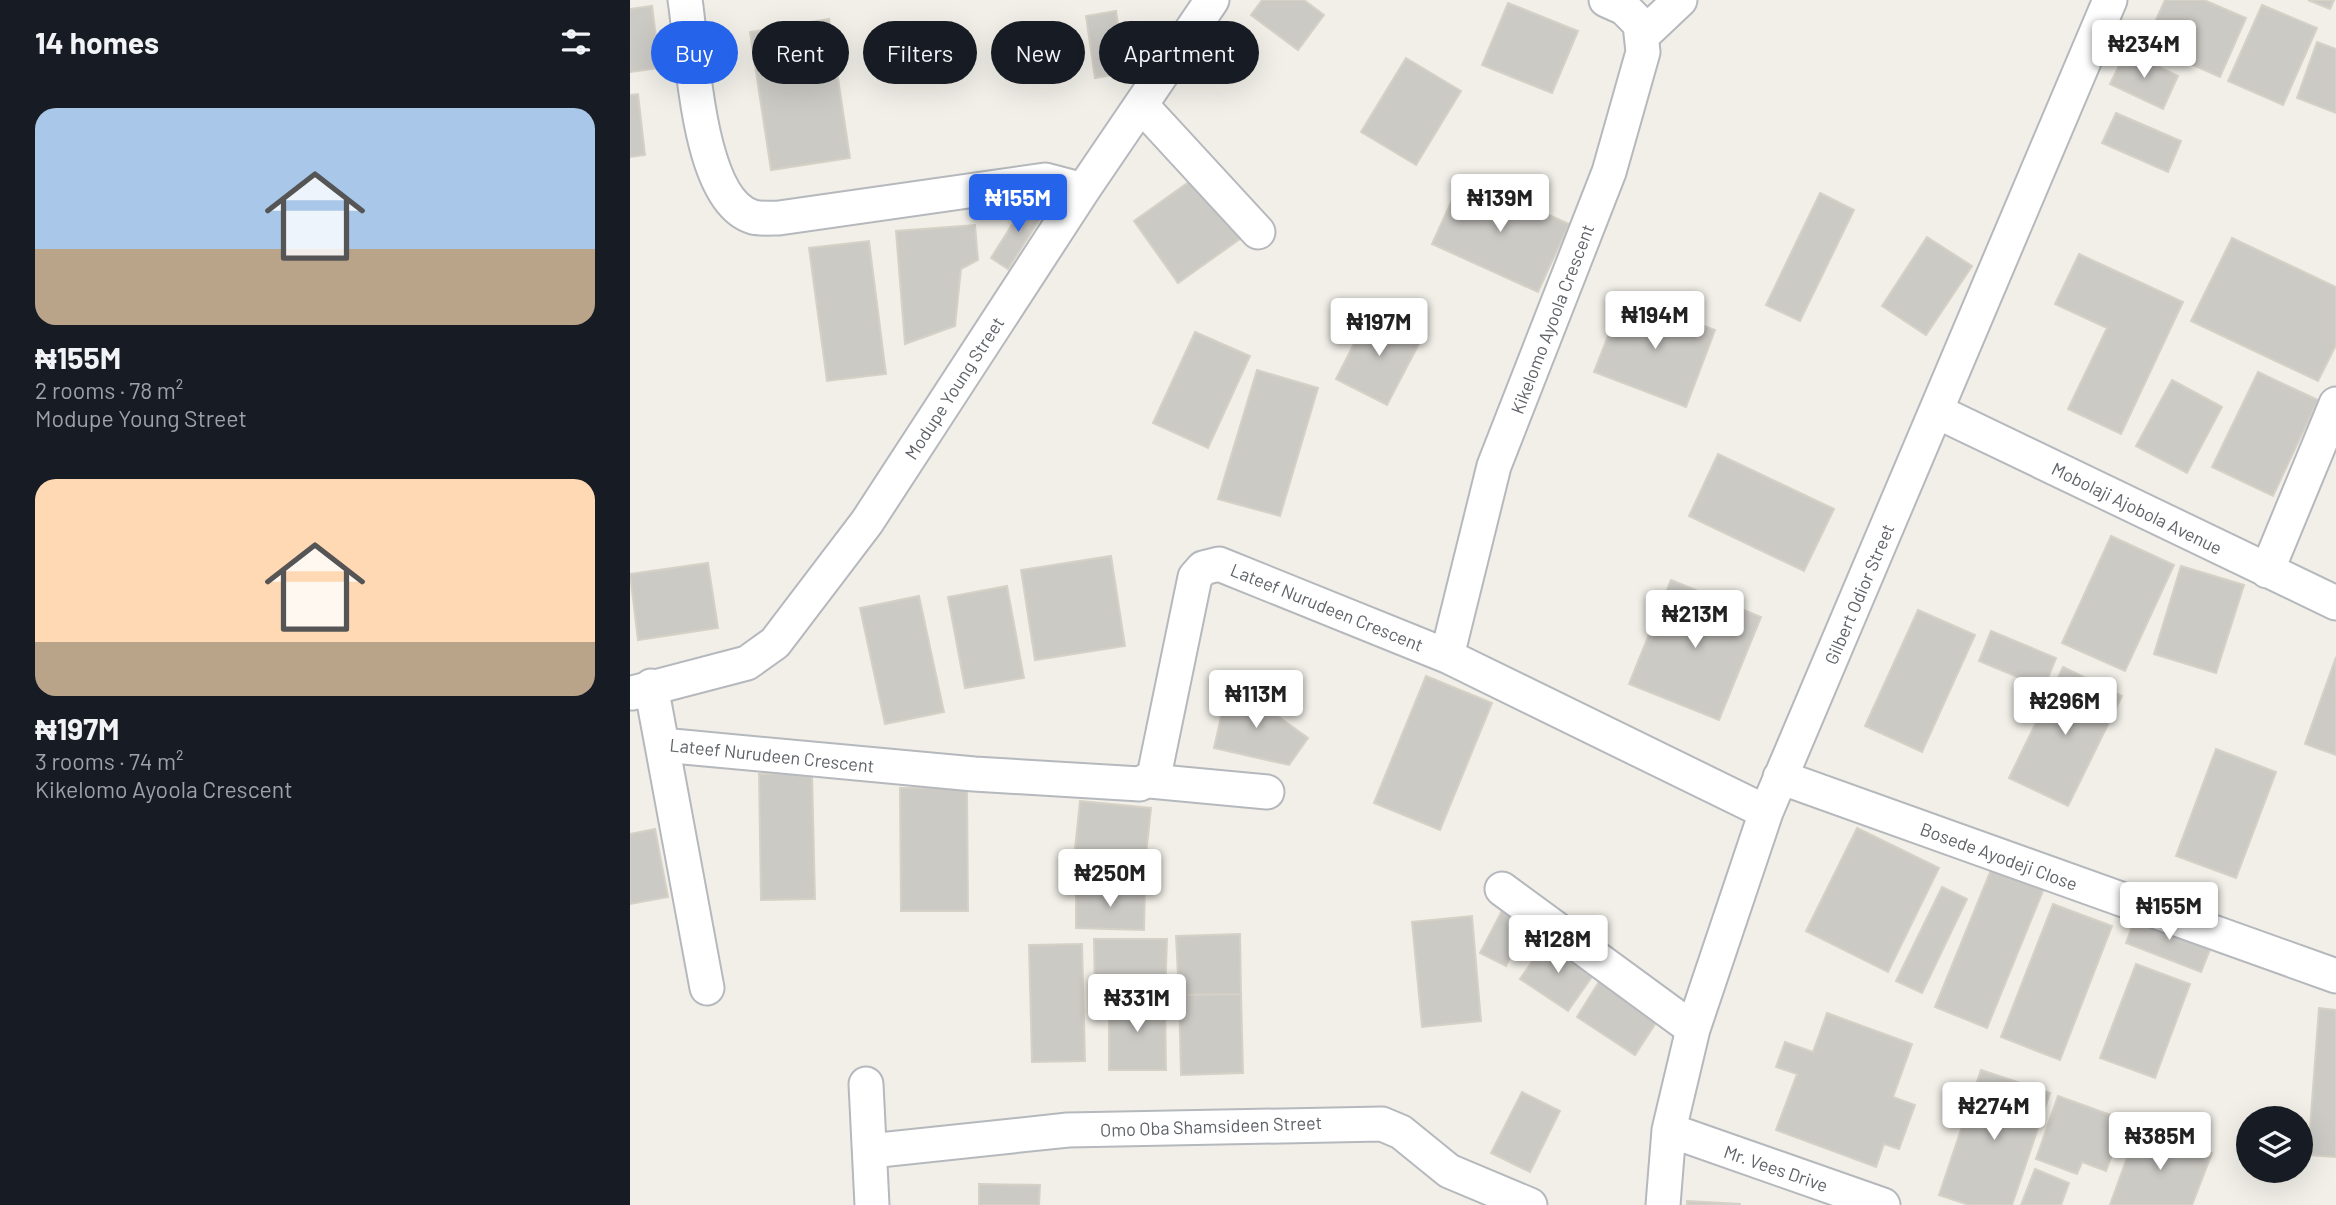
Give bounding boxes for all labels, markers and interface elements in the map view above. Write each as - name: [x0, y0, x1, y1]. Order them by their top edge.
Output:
- pin: ₦234M: [2095, 20, 2193, 80]
- chip: Buy: [651, 21, 738, 84]
- chip: Rent: [752, 21, 849, 84]
- chip: Filters: [863, 21, 977, 84]
- chip: New: [991, 21, 1085, 84]
- chip: Apartment: [1099, 21, 1259, 84]
- icon: filters: [557, 23, 595, 61]
- text: 14 homes: [35, 24, 159, 60]
- text: ₦234M: [2108, 29, 2180, 57]
- icon: home: [252, 153, 378, 279]
- pin: ₦155M: [969, 174, 1067, 234]
- pin: ₦139M: [1451, 174, 1549, 234]
- text: ₦155M: [985, 183, 1051, 211]
- text: ₦139M: [1467, 183, 1533, 211]
- street label: Kikelomo Ayoola Crescent: [1506, 221, 1598, 417]
- pin: ₦194M: [1606, 292, 1704, 351]
- pin: ₦197M: [1330, 298, 1428, 358]
- text: ₦194M: [1621, 300, 1689, 328]
- text: ₦197M: [1347, 307, 1411, 335]
- street label: Modupe Young Street: [900, 312, 1008, 464]
- text: ₦155M: [35, 339, 121, 375]
- text: 2 rooms · 78 m²: [35, 376, 183, 404]
- text: Modupe Young Street: [35, 404, 247, 432]
- street label: Mobolaji Ajobola Avenue: [2048, 457, 2226, 559]
- street label: Gilbert Odior Street: [1819, 520, 1899, 668]
- icon: home: [252, 524, 378, 650]
- street label: Lateef Nurudeen Crescent: [1228, 558, 1426, 656]
- pin: ₦213M: [1646, 590, 1744, 650]
- text: ₦213M: [1662, 599, 1728, 627]
- pin: ₦113M: [1207, 670, 1305, 730]
- pin: ₦296M: [2016, 678, 2114, 737]
- text: ₦113M: [1225, 679, 1287, 707]
- text: ₦296M: [2030, 686, 2100, 714]
- text: ₦197M: [35, 710, 120, 746]
- street label: Lateef Nurudeen Crescent: [669, 733, 875, 777]
- text: 3 rooms · 74 m²: [35, 747, 184, 775]
- text: Kikelomo Ayoola Crescent: [35, 775, 293, 803]
- street label: Bosede Ayodeji Close: [1917, 817, 2081, 895]
- pin: ₦250M: [1061, 850, 1159, 909]
- text: ₦250M: [1074, 858, 1146, 886]
- pin: ₦155M: [2120, 883, 2218, 942]
- text: ₦155M: [2136, 891, 2202, 919]
- pin: ₦128M: [1509, 916, 1607, 975]
- text: ₦128M: [1525, 924, 1591, 952]
- pin: ₦331M: [1088, 974, 1186, 1034]
- text: ₦331M: [1104, 983, 1170, 1011]
- pin: ₦274M: [1945, 1082, 2043, 1142]
- text: ₦274M: [1958, 1091, 2030, 1119]
- map controls: [2236, 1106, 2313, 1183]
- button: layers: [2236, 1106, 2313, 1183]
- street label: Omo Oba Shamsideen Street: [1100, 1111, 1322, 1141]
- pin: ₦385M: [2111, 1112, 2209, 1172]
- text: ₦385M: [2125, 1121, 2195, 1149]
- street label: Mr. Vees Drive: [1721, 1140, 1831, 1196]

